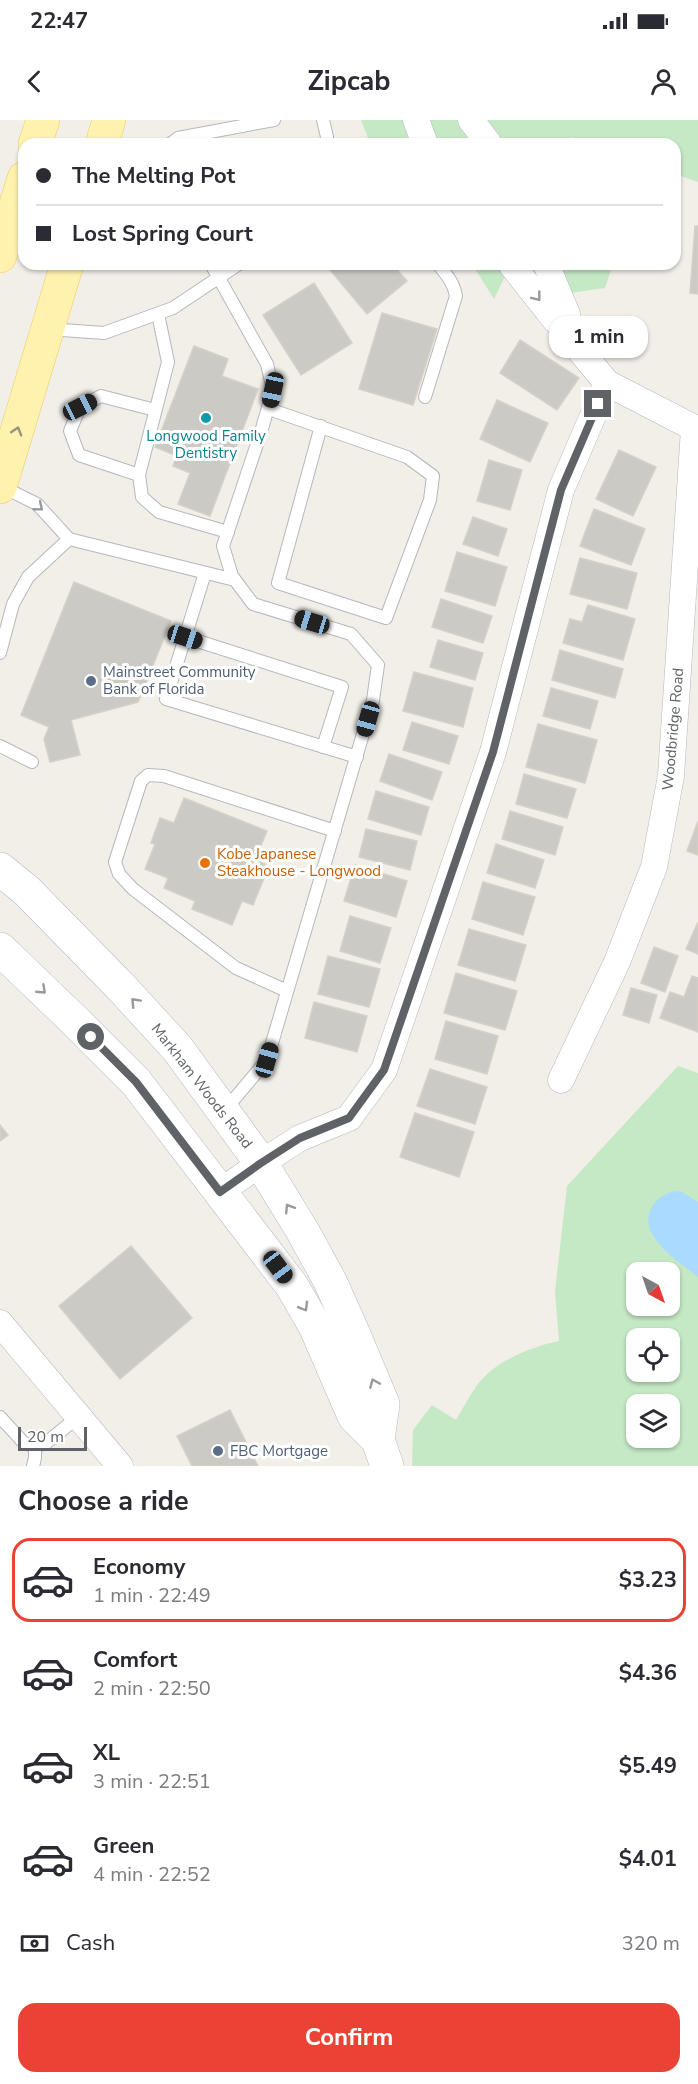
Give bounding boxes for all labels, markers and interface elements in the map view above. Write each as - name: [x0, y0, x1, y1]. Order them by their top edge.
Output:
- text: 22:47: [30, 6, 88, 36]
- text: Zipcab: [307, 63, 391, 100]
- icon: back: [18, 65, 51, 98]
- icon: person: [647, 65, 680, 98]
- text: The Melting Pot: [72, 161, 235, 191]
- text: Lost Spring Court: [72, 219, 253, 249]
- one-way arrow: [530, 291, 541, 302]
- callout: 1 min: [548, 317, 648, 359]
- text: 1 min: [573, 323, 624, 350]
- car: [260, 371, 286, 409]
- route end: [584, 390, 611, 417]
- car: [60, 391, 100, 423]
- marker: Longwood Family Dentistry: [199, 411, 213, 425]
- one-way arrow: [10, 426, 22, 436]
- place label: Longwood Family Dentistry: [146, 426, 266, 463]
- one-way arrow: [32, 500, 43, 511]
- car: [292, 608, 332, 636]
- car: [165, 623, 205, 651]
- place label: Mainstreet Community Bank of Florida: [103, 662, 256, 699]
- street label: Woodbridge Road: [658, 667, 688, 791]
- marker: Mainstreet Community Bank of Florida: [84, 674, 98, 688]
- car: [354, 699, 382, 739]
- place label: Kobe Japanese Steakhouse - Longwood: [217, 844, 381, 881]
- marker: Kobe Japanese Steakhouse - Longwood: [198, 856, 212, 870]
- one-way arrow: [35, 982, 46, 993]
- one-way arrow: [131, 999, 142, 1010]
- street label: Markham Woods Road: [147, 1019, 257, 1153]
- route start: [77, 1023, 104, 1050]
- car: [253, 1040, 281, 1080]
- one-way arrow: [284, 1204, 296, 1214]
- car: [260, 1247, 296, 1287]
- north arrow: [626, 1262, 680, 1316]
- map controls: [626, 1262, 680, 1448]
- one-way arrow: [297, 1301, 309, 1311]
- button: locate: [626, 1328, 680, 1382]
- one-way arrow: [369, 1379, 381, 1390]
- button: layers: [626, 1394, 680, 1448]
- scale bar: [18, 1424, 87, 1452]
- text: 20 m: [27, 1426, 64, 1448]
- place label: FBC Mortgage: [230, 1441, 328, 1461]
- marker: FBC Mortgage: [211, 1444, 225, 1458]
- text: Choose a ride: [18, 1483, 189, 1520]
- text: Economy: [93, 1552, 185, 1582]
- icon: car: [21, 1553, 75, 1607]
- text: $3.23: [619, 1565, 677, 1595]
- text: 1 min · 22:49: [93, 1582, 211, 1609]
- text: Comfort: [93, 1645, 177, 1675]
- icon: car: [21, 1646, 75, 1700]
- text: $4.36: [619, 1658, 677, 1688]
- text: 2 min · 22:50: [93, 1675, 211, 1702]
- text: XL: [93, 1738, 120, 1768]
- icon: car: [21, 1739, 75, 1793]
- text: $5.49: [619, 1751, 677, 1781]
- text: 3 min · 22:51: [93, 1768, 211, 1795]
- text: Green: [93, 1831, 154, 1861]
- icon: car: [21, 1832, 75, 1886]
- text: $4.01: [619, 1844, 677, 1874]
- text: 4 min · 22:52: [93, 1861, 211, 1888]
- icon: cash: [18, 1927, 51, 1960]
- text: Cash: [66, 1928, 115, 1958]
- text: 320 m: [622, 1930, 680, 1957]
- button: Confirm: [18, 2003, 680, 2072]

